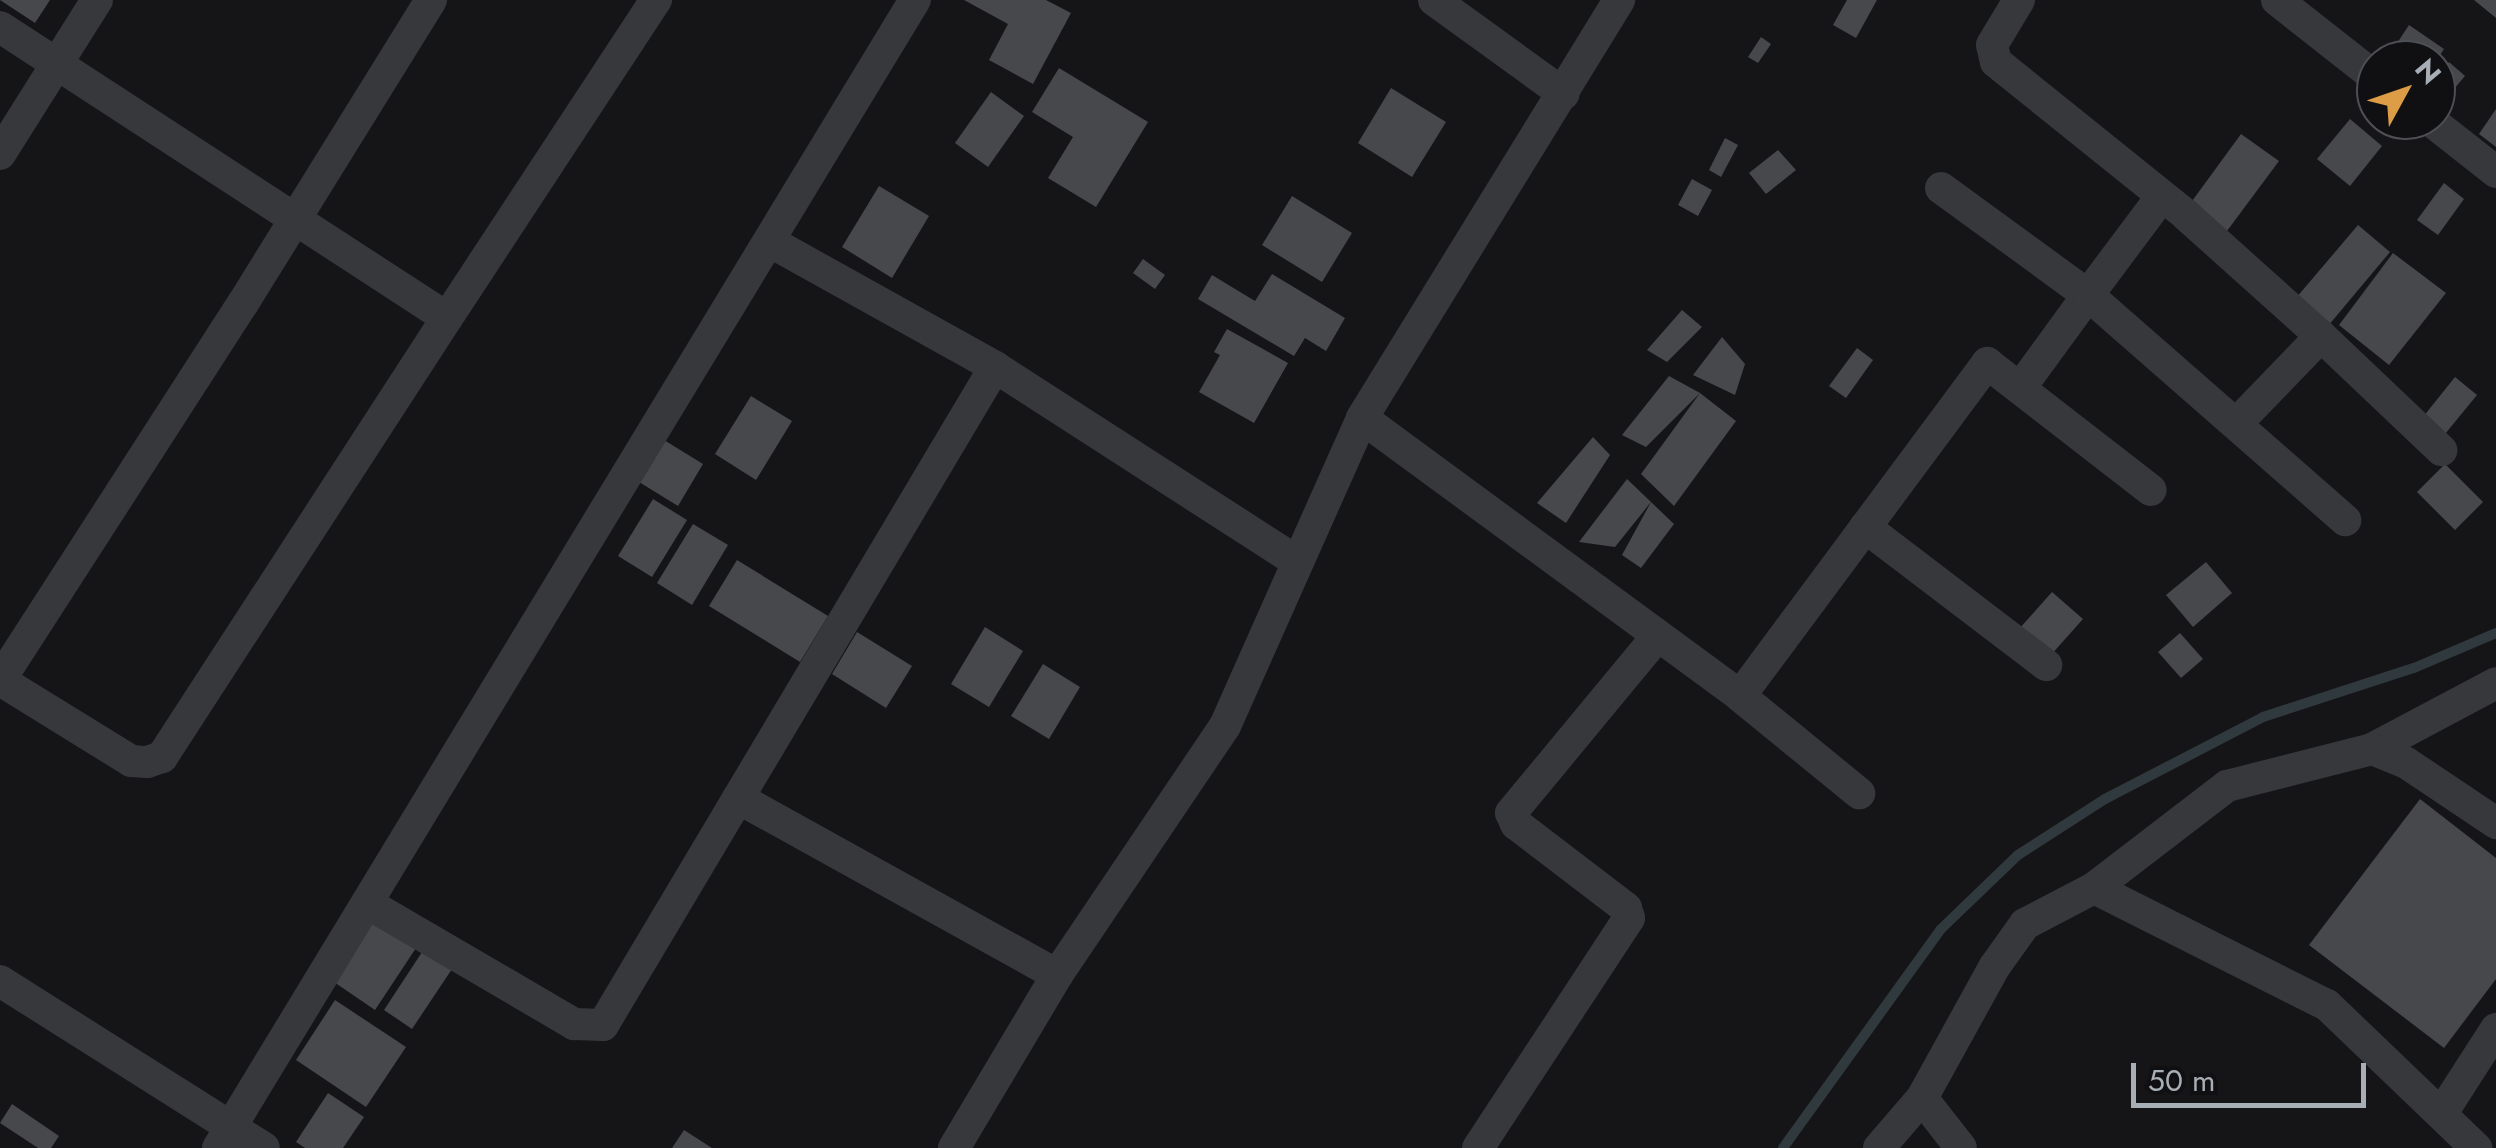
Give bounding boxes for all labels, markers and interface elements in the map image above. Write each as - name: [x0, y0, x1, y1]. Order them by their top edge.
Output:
- north arrow: [2356, 40, 2456, 140]
- text: N: [2405, 50, 2451, 93]
- scale bar: [2136, 1043, 2371, 1105]
- text: 50 m: [2148, 1059, 2215, 1102]

